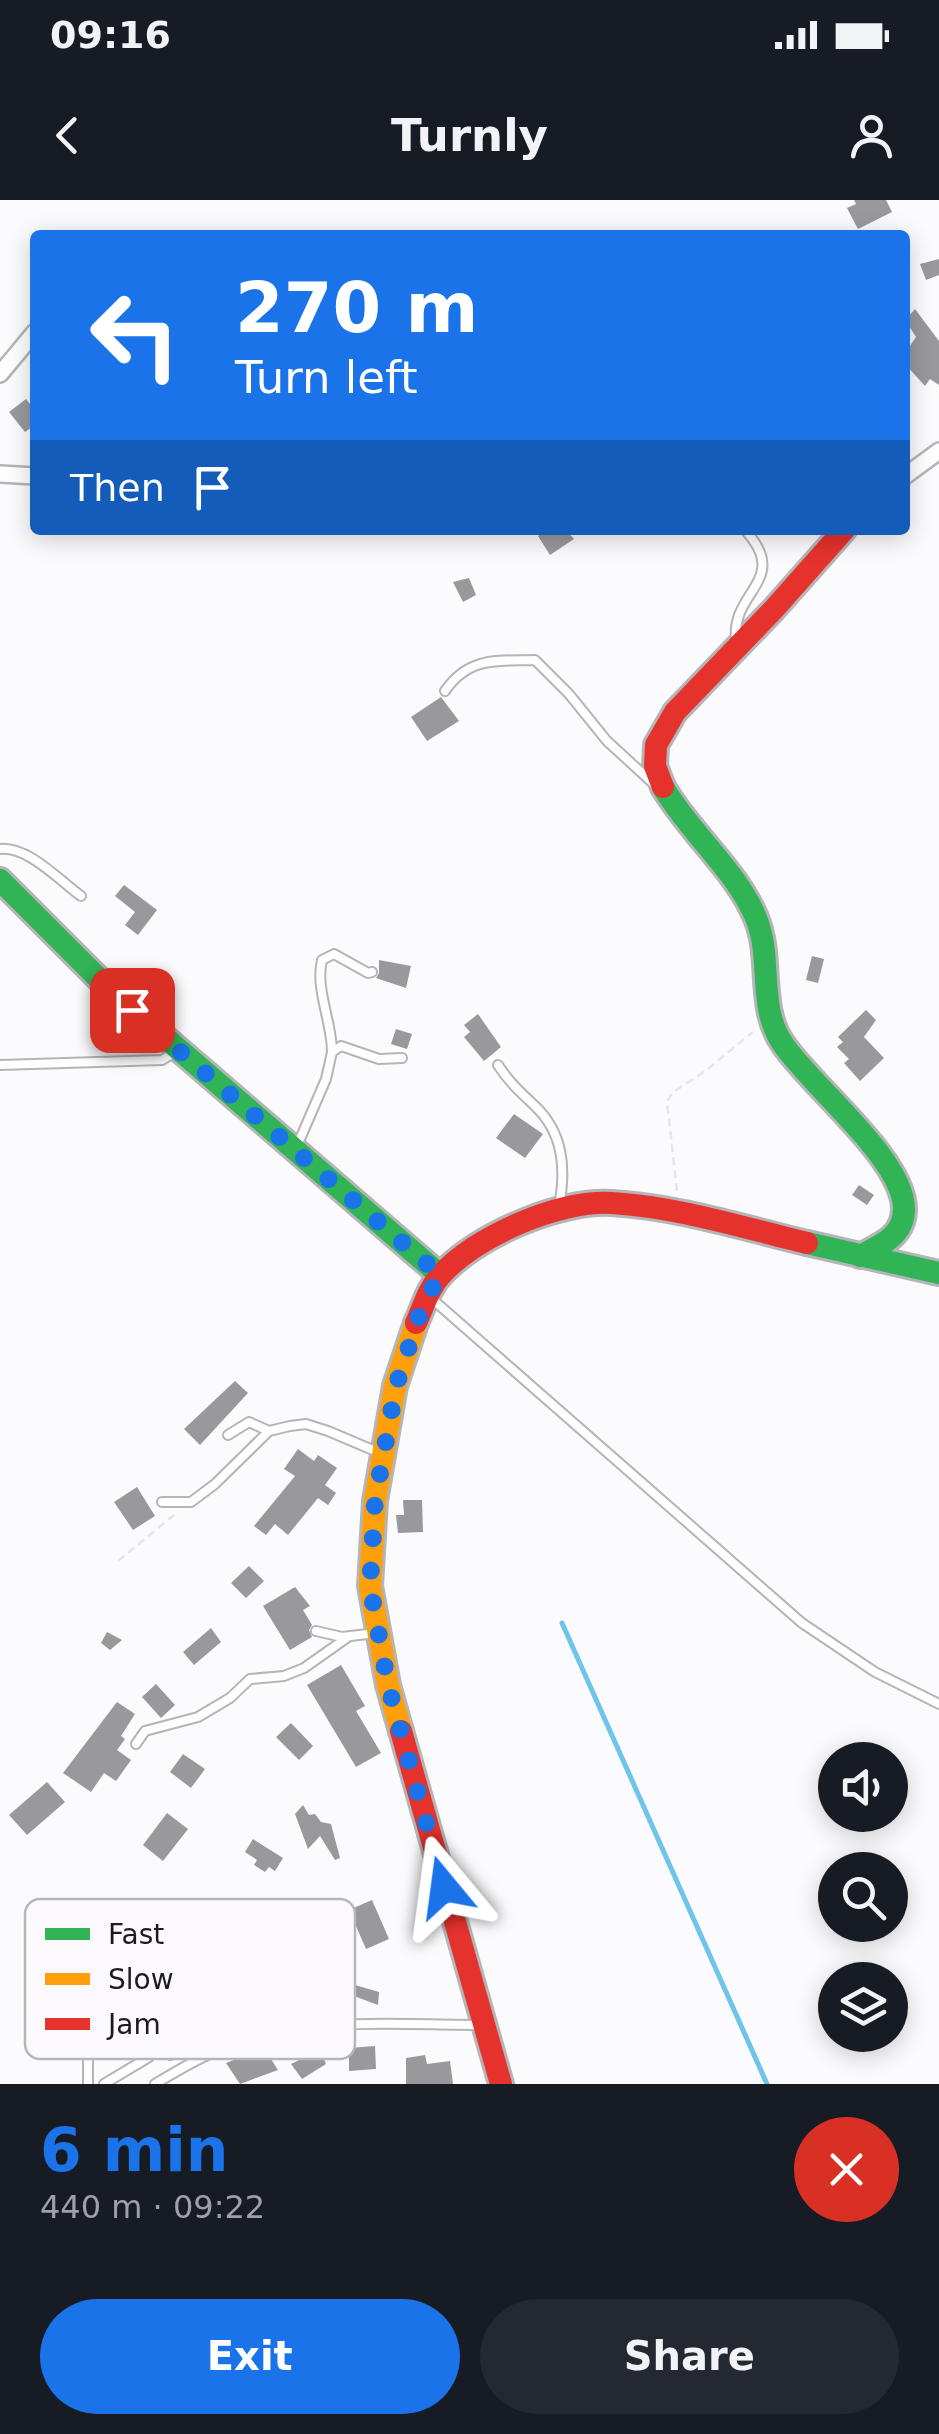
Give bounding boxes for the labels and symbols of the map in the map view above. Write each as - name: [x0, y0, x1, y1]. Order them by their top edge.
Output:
- pin: [90, 968, 175, 1053]
- position arrow: [392, 1835, 496, 1939]
- legend: [25, 1899, 355, 2059]
- text: Fast: [108, 1918, 164, 1951]
- text: Slow: [108, 1963, 174, 1996]
- text: Jam: [106, 2008, 161, 2041]

